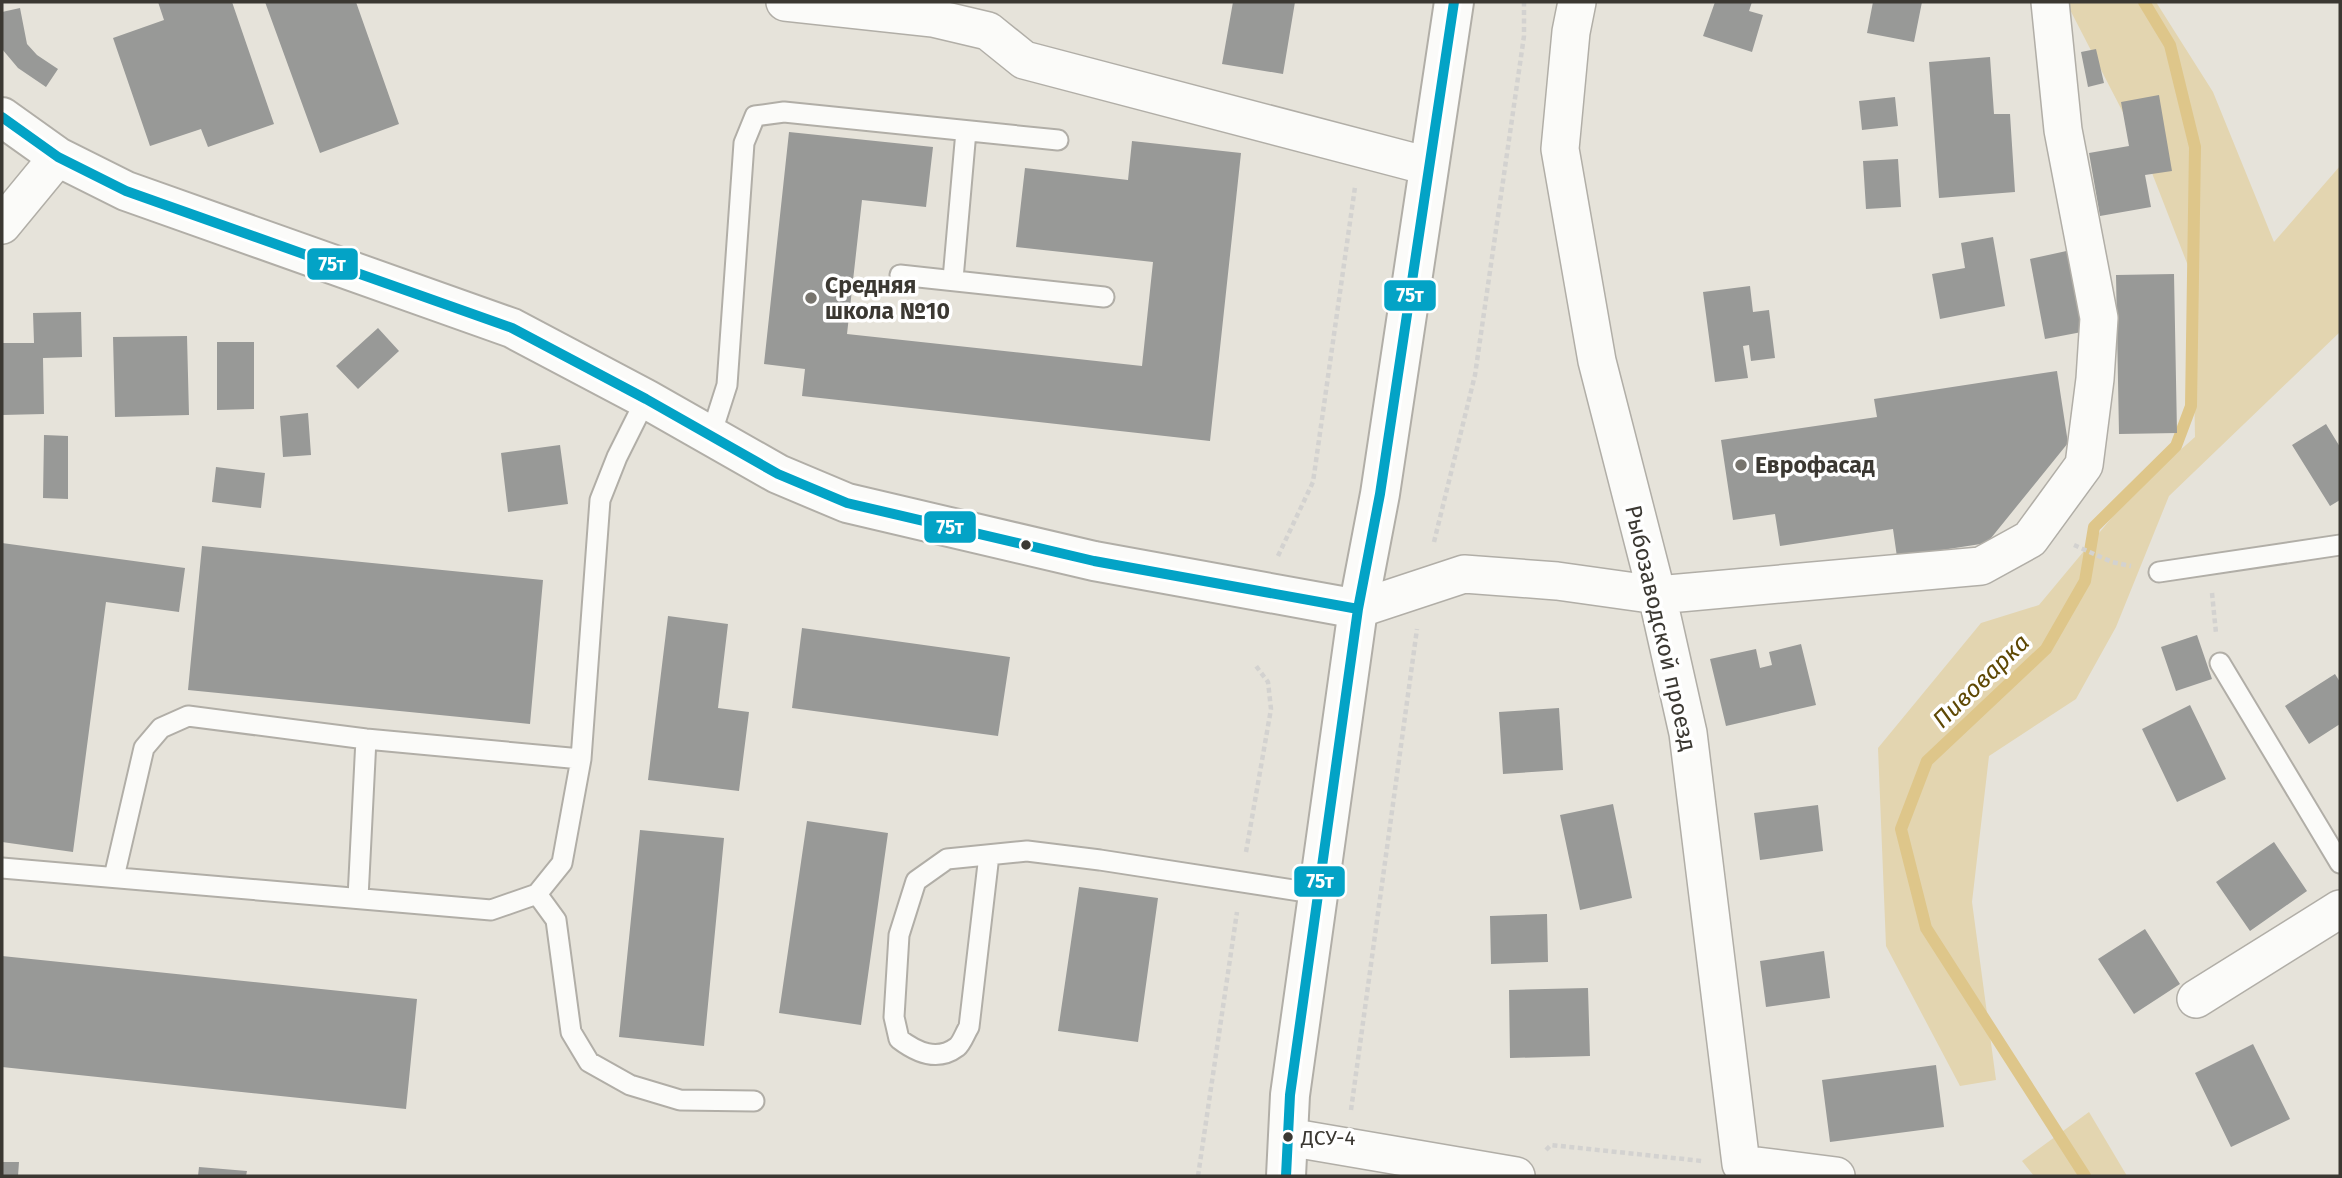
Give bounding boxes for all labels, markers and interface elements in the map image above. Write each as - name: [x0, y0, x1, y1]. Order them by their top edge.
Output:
- line badge: 75т: [306, 247, 359, 281]
- text: 75т: [318, 253, 347, 276]
- place label: Средняя школа №10: [825, 271, 950, 325]
- line badge: 75т: [1383, 279, 1437, 312]
- text: 75т: [1396, 284, 1425, 307]
- marker: Средняя школа №10: [803, 290, 819, 306]
- place label: Еврофасад: [1755, 451, 1875, 479]
- marker: Еврофасад: [1733, 457, 1749, 473]
- street label: Рыбозаводской проезд: [1619, 502, 1703, 754]
- line badge: 75т: [923, 510, 977, 544]
- text: 75т: [936, 516, 965, 539]
- unlabelled marker: [1019, 538, 1033, 552]
- water label: Пивоварка: [1927, 628, 2035, 734]
- line badge: 75т: [1293, 865, 1346, 898]
- text: 75т: [1306, 870, 1335, 893]
- place label: ДСУ-4: [1300, 1125, 1355, 1151]
- marker: ДСУ-4: [1281, 1130, 1295, 1144]

